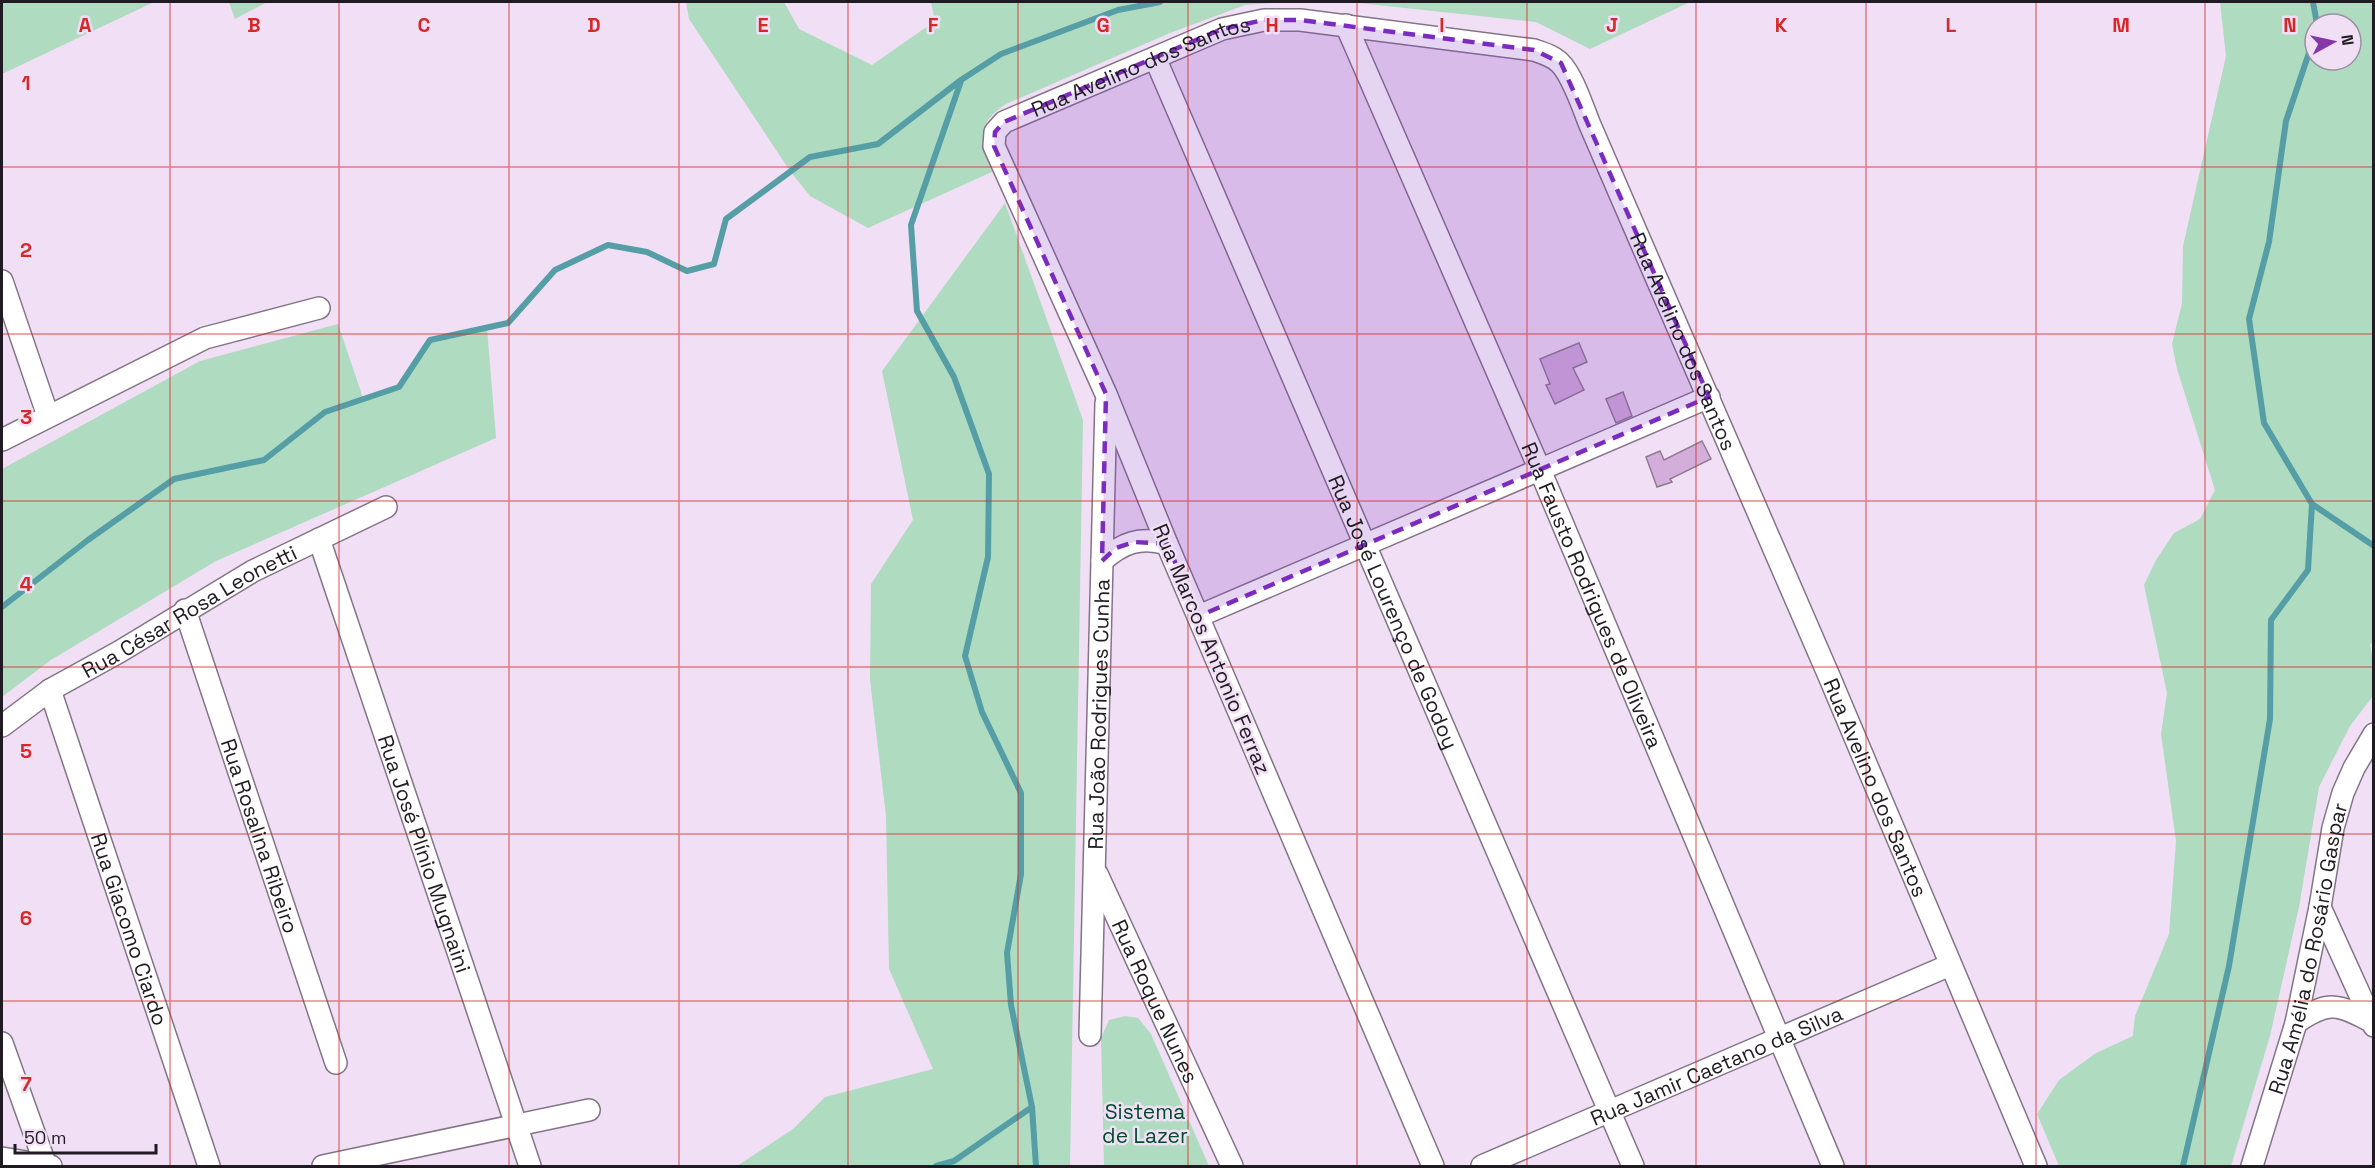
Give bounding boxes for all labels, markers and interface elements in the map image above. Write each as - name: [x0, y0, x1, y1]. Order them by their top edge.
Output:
- street label: Rua Avelino dos Santos: [1027, 10, 1253, 122]
- text: A: [79, 12, 92, 38]
- text: B: [247, 12, 261, 38]
- text: C: [418, 12, 431, 38]
- text: D: [587, 12, 601, 38]
- text: E: [757, 12, 769, 38]
- text: F: [928, 12, 939, 38]
- text: G: [1096, 12, 1110, 38]
- text: H: [1265, 12, 1279, 38]
- text: I: [1439, 12, 1445, 38]
- text: J: [1606, 12, 1618, 38]
- text: K: [1775, 12, 1788, 38]
- text: L: [1946, 12, 1957, 38]
- text: M: [2112, 12, 2130, 38]
- text: N: [2283, 12, 2297, 38]
- north arrow: [2303, 12, 2363, 72]
- text: N: [2336, 33, 2359, 47]
- text: 1: [21, 70, 31, 96]
- street label: Rua Avelino dos Santos: [1625, 228, 1743, 454]
- text: 2: [20, 237, 32, 263]
- text: 3: [20, 404, 32, 430]
- street label: Rua Fausto Rodrigues de Oliveira: [1516, 438, 1669, 752]
- street label: Rua José Lourenço de Godoy: [1323, 470, 1465, 753]
- street label: Rua Marcos Antonio Ferraz: [1147, 520, 1277, 778]
- street label: Rua César Rosa Leonetti: [77, 539, 301, 684]
- text: 4: [20, 571, 33, 597]
- street label: Rua João Rodrigues Cunha: [1081, 578, 1115, 850]
- street label: Rua Avelino dos Santos: [1818, 674, 1934, 901]
- street label: Rua José Plínio Mugnaini: [372, 731, 477, 976]
- street label: Rua Rosalina Ribeiro: [215, 735, 305, 937]
- text: 5: [20, 738, 32, 764]
- street label: Rua Amélia do Rosário Gaspar: [2261, 799, 2353, 1097]
- street label: Rua Giacomo Ciardo: [85, 829, 175, 1029]
- text: 6: [20, 905, 32, 931]
- street label: Rua Roque Nunes: [1106, 915, 1205, 1087]
- street label: Rua Jamir Caetano da Silva: [1586, 999, 1846, 1131]
- text: 7: [20, 1071, 32, 1097]
- park label: Sistema de Lazer: [1102, 1098, 1188, 1149]
- scale bar: [15, 1117, 156, 1155]
- text: 50 m: [24, 1126, 66, 1149]

